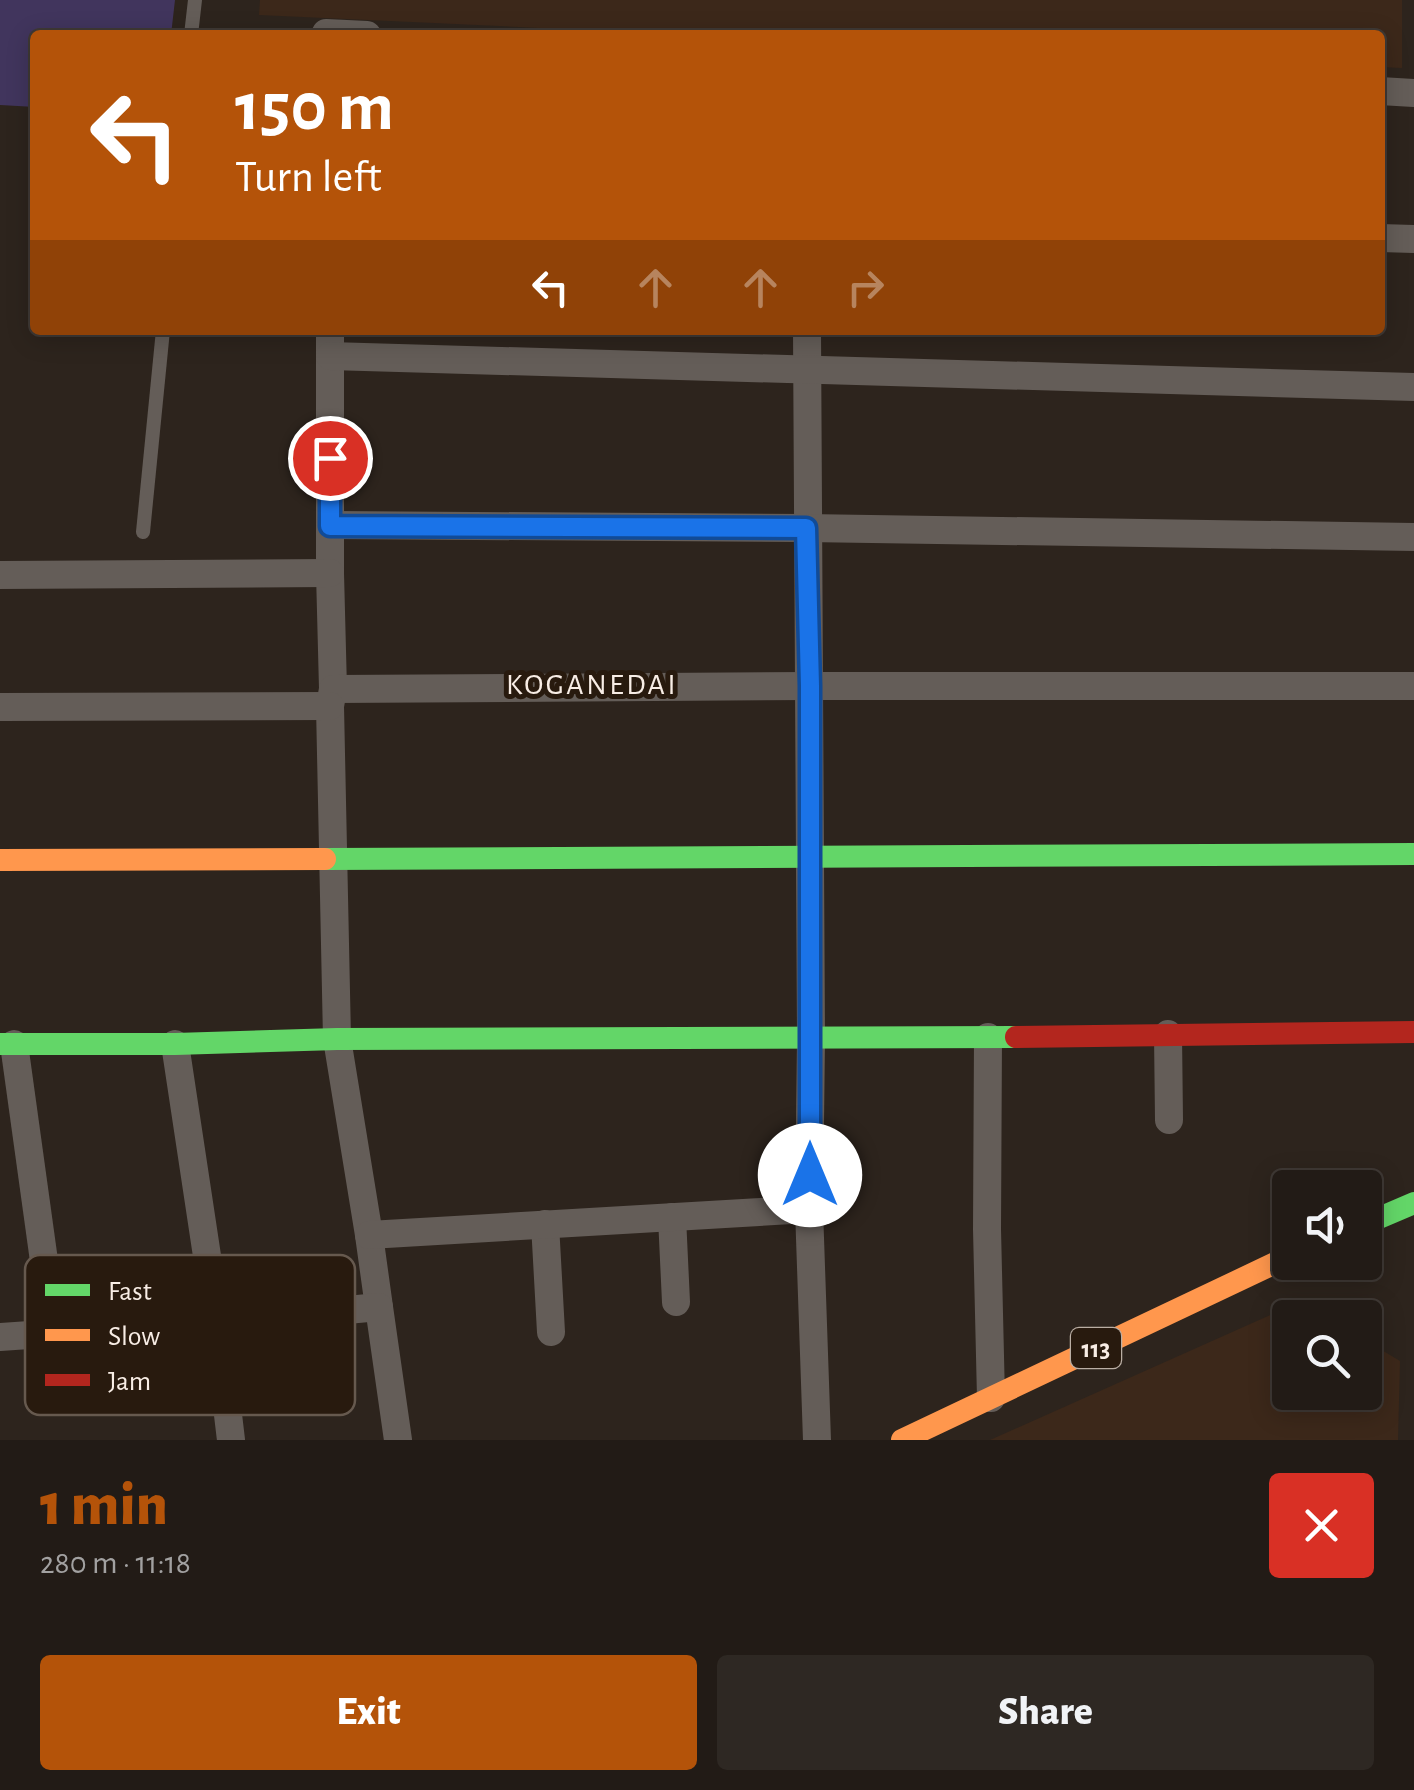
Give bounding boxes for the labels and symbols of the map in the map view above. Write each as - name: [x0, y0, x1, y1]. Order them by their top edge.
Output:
- pin: [288, 416, 373, 501]
- district label: KOGANEDAI: [506, 670, 678, 700]
- position arrow: [758, 1123, 862, 1227]
- legend: [25, 1255, 355, 1415]
- text: Fast: [108, 1278, 152, 1306]
- text: Slow: [108, 1323, 160, 1351]
- road number: 113: [1071, 1328, 1121, 1368]
- text: Jam: [108, 1368, 151, 1396]

